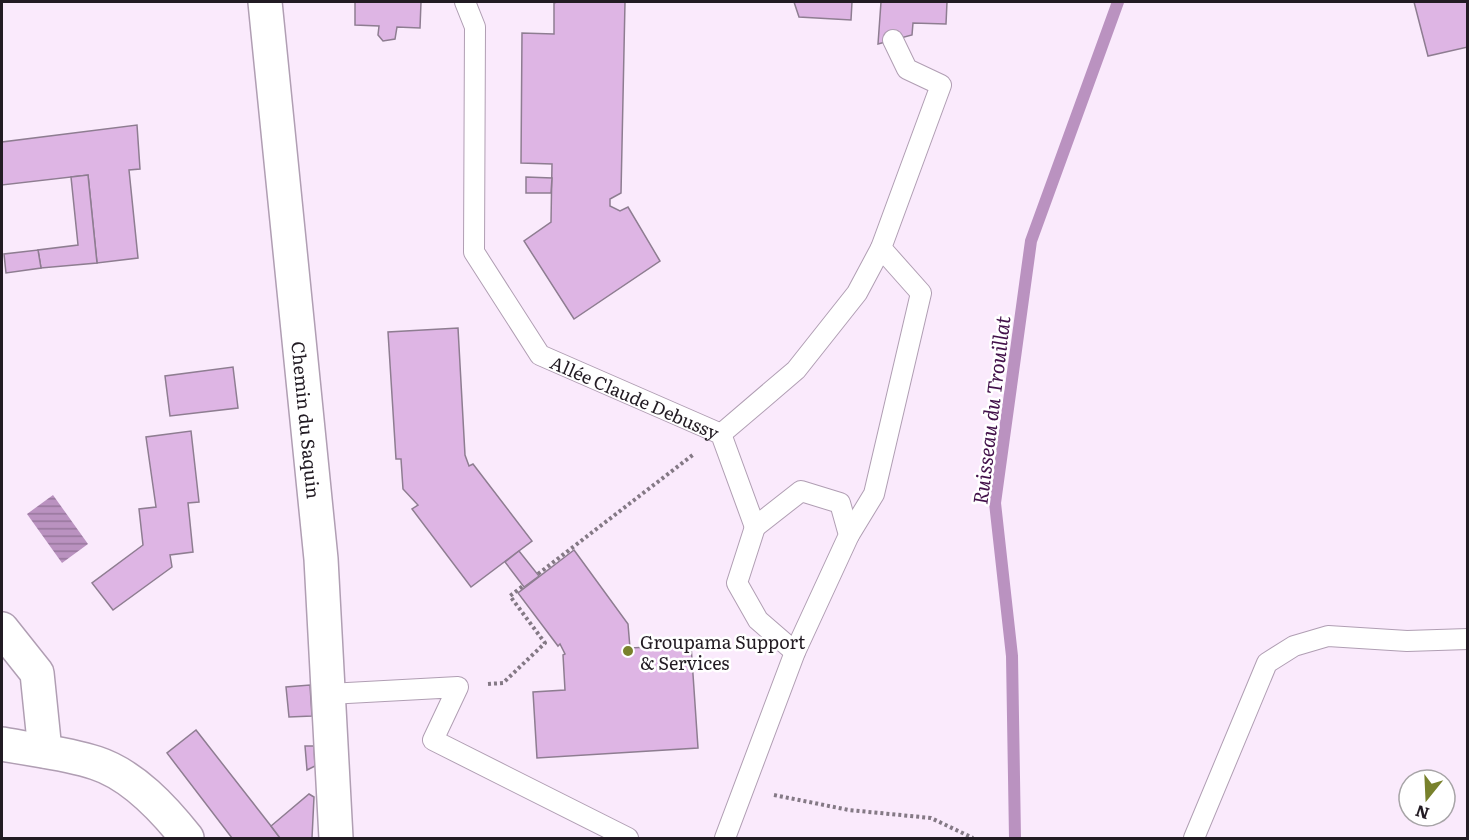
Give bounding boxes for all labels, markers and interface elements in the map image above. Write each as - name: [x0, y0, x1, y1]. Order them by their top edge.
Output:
- water label: Ruisseau du Trouillat: [964, 314, 1016, 506]
- street label: Chemin du Saquin: [286, 340, 328, 500]
- street label: Allée Claude Debussy: [546, 348, 724, 445]
- place label: Groupama Support & Services: [640, 628, 806, 676]
- marker: Groupama Support & Services: [621, 644, 635, 658]
- north arrow: [1397, 768, 1457, 828]
- text: N: [1412, 800, 1432, 827]

